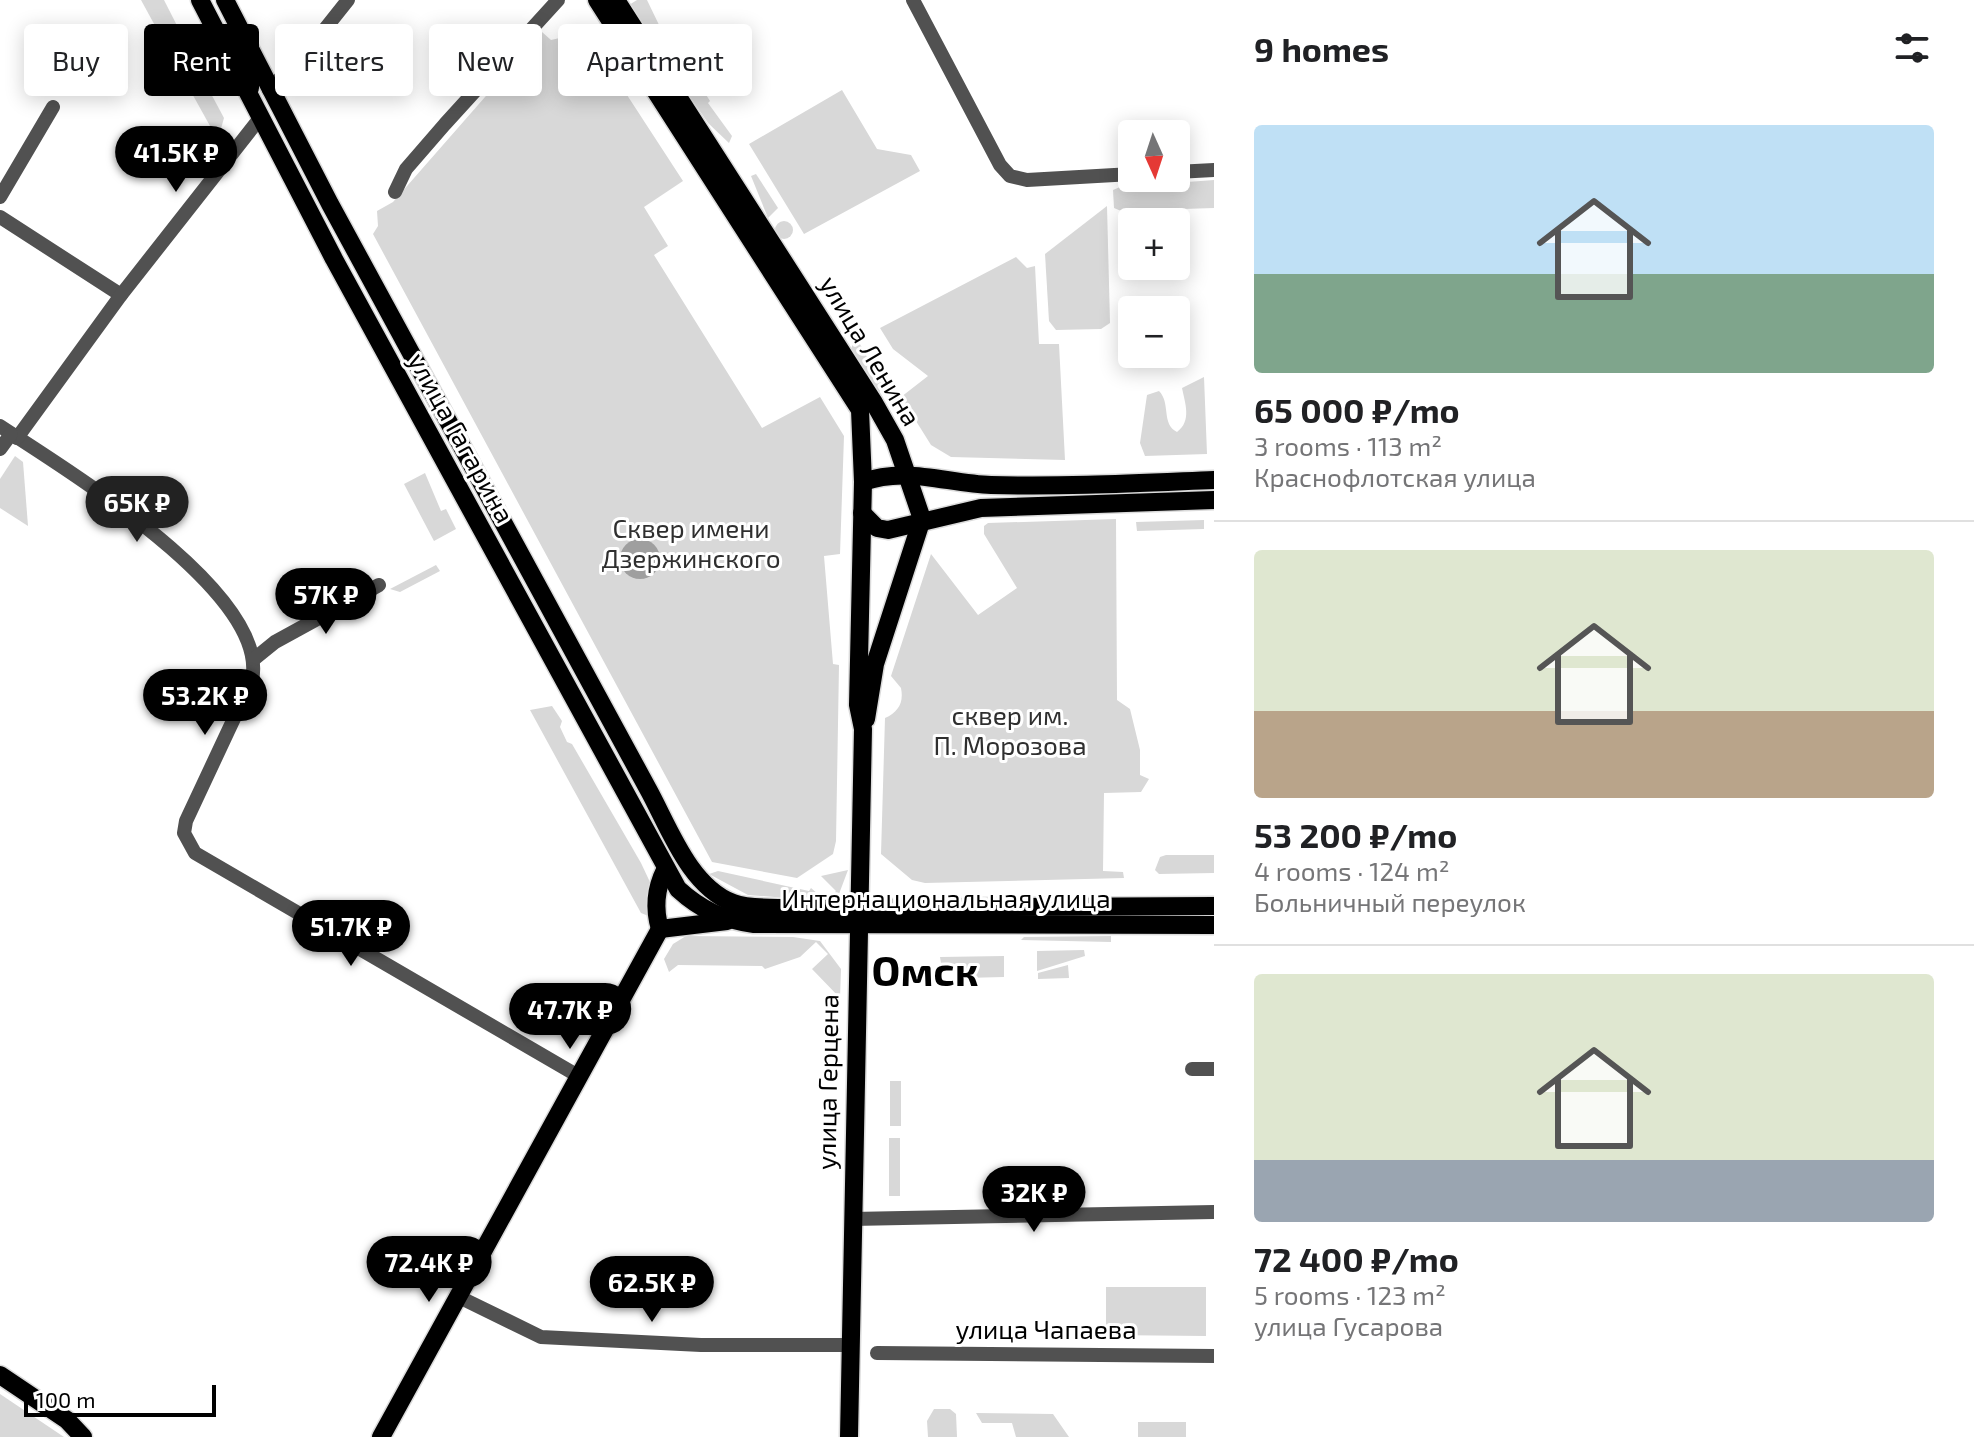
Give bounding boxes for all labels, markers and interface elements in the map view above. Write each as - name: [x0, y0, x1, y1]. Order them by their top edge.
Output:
- chip: Buy: [24, 24, 128, 96]
- chip: Rent: [144, 24, 259, 96]
- chip: Filters: [275, 24, 413, 96]
- chip: New: [429, 24, 542, 96]
- chip: Apartment: [558, 24, 752, 96]
- icon: filters: [1890, 26, 1934, 70]
- text: 9 homes: [1254, 28, 1389, 69]
- north arrow: [1118, 120, 1190, 192]
- map controls: [1118, 120, 1190, 368]
- pin: 41.5K ₽: [102, 126, 250, 194]
- text: 41.5K ₽: [133, 136, 219, 167]
- icon: home: [1522, 177, 1666, 321]
- button: +: [1118, 208, 1190, 280]
- street label: улица Ленина: [814, 270, 928, 431]
- button: −: [1118, 296, 1190, 368]
- street label: улица Гагарина: [402, 347, 522, 528]
- text: 65 000 ₽/mo: [1254, 389, 1460, 430]
- text: 3 rooms · 113 m²: [1254, 430, 1442, 461]
- text: Краснофлотская улица: [1254, 461, 1536, 492]
- pin: 65K ₽: [81, 476, 193, 544]
- text: 65K ₽: [104, 486, 170, 517]
- park label: Сквер имени Дзержинского: [601, 512, 781, 573]
- pin: 57K ₽: [270, 568, 382, 636]
- text: 57K ₽: [293, 578, 359, 609]
- icon: home: [1522, 602, 1666, 746]
- pin: 53.2K ₽: [131, 669, 279, 737]
- text: 53.2K ₽: [161, 679, 249, 710]
- park label: сквер им. П. Морозова: [933, 699, 1087, 760]
- text: 53 200 ₽/mo: [1254, 814, 1457, 855]
- text: 4 rooms · 124 m²: [1254, 855, 1449, 886]
- street label: Интернациональная улица: [781, 882, 1111, 914]
- text: Больничный переулок: [1254, 886, 1526, 917]
- pin: 51.7K ₽: [277, 900, 425, 968]
- text: 51.7K ₽: [310, 910, 392, 941]
- district label: Омск: [872, 944, 978, 994]
- pin: 47.7K ₽: [496, 983, 644, 1051]
- text: 47.7K ₽: [527, 993, 613, 1024]
- street label: улица Герцена: [809, 994, 845, 1170]
- icon: home: [1522, 1026, 1666, 1170]
- pin: 32K ₽: [978, 1166, 1090, 1234]
- text: 32K ₽: [1000, 1176, 1068, 1207]
- pin: 72.4K ₽: [355, 1236, 503, 1304]
- text: 72 400 ₽/mo: [1254, 1238, 1459, 1279]
- text: 72.4K ₽: [385, 1246, 473, 1277]
- pin: 62.5K ₽: [578, 1256, 726, 1324]
- text: 62.5K ₽: [608, 1266, 696, 1297]
- text: 5 rooms · 123 m²: [1254, 1279, 1446, 1310]
- text: улица Гусарова: [1254, 1310, 1443, 1341]
- street label: улица Чапаева: [955, 1313, 1137, 1345]
- scale bar: [24, 1381, 216, 1417]
- text: 100 m: [36, 1386, 95, 1412]

